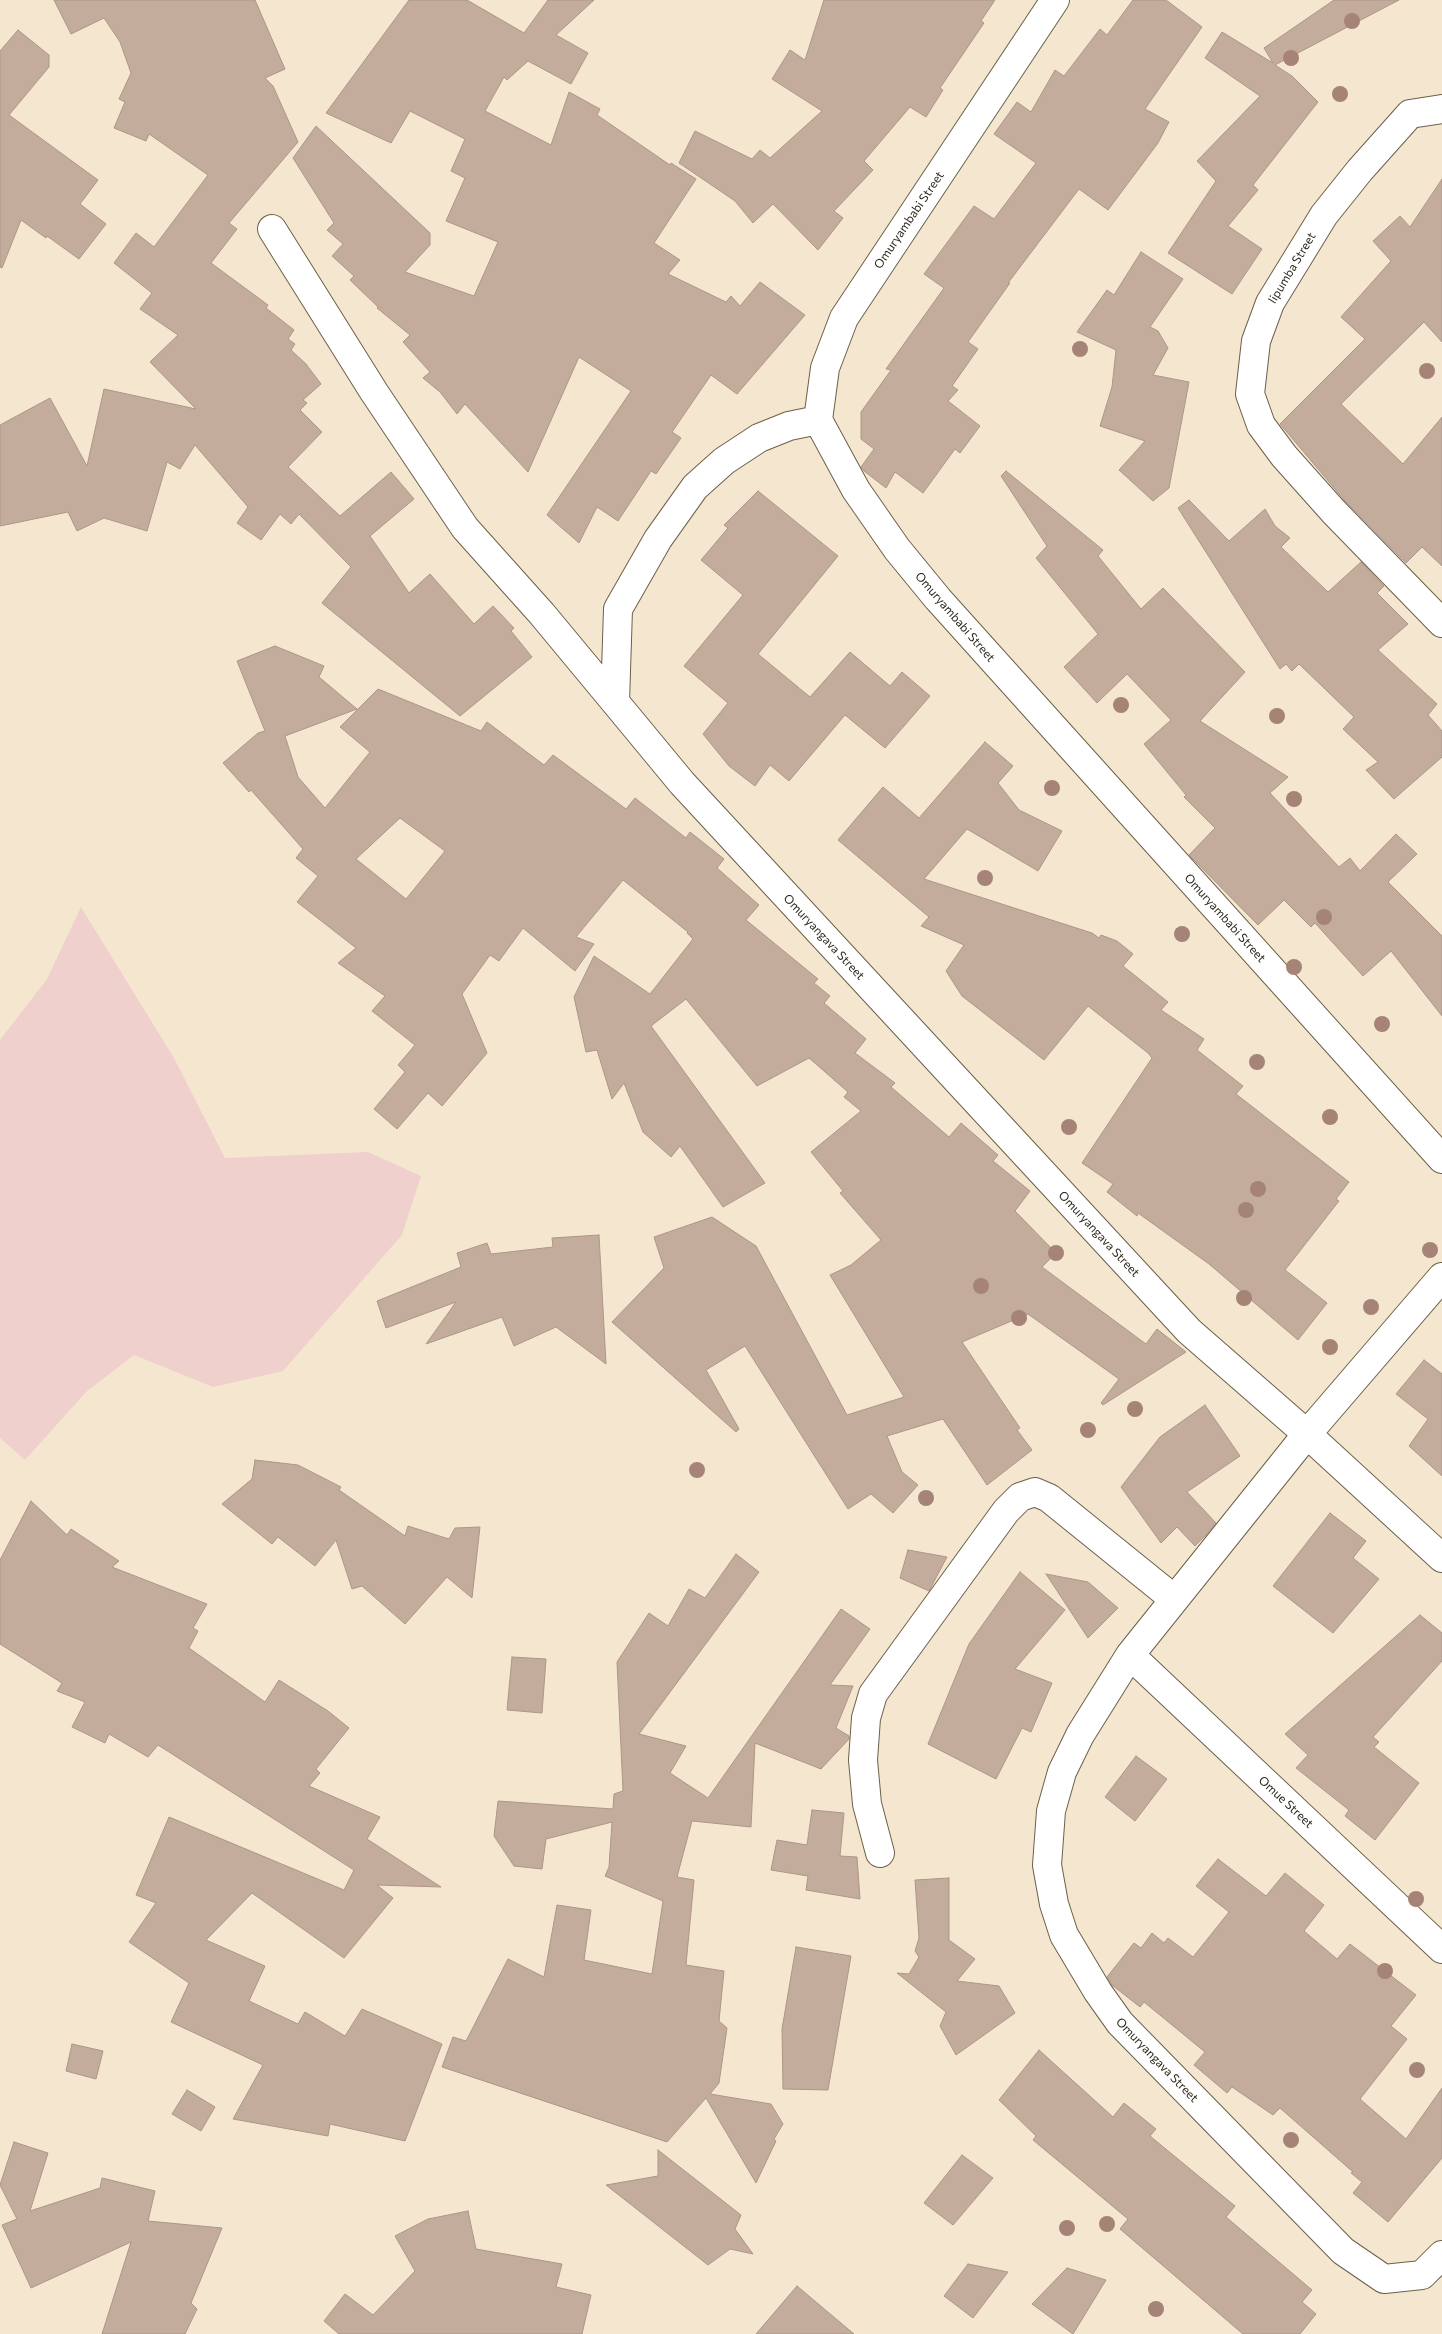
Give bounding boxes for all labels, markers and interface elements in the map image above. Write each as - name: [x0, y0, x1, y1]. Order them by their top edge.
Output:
- street label: Omuryambabi Street: [871, 169, 947, 271]
- street label: Iipumba Street: [1265, 230, 1319, 306]
- street label: Omuryambabi Street: [912, 569, 998, 665]
- street label: Omuryambabi Street: [1181, 871, 1269, 965]
- street label: Omuryangava Street: [781, 891, 867, 983]
- street label: Omuryangava Street: [1056, 1188, 1142, 1280]
- street label: Omue Street: [1256, 1773, 1316, 1831]
- street label: Omuryangava Street: [1113, 2015, 1201, 2105]

